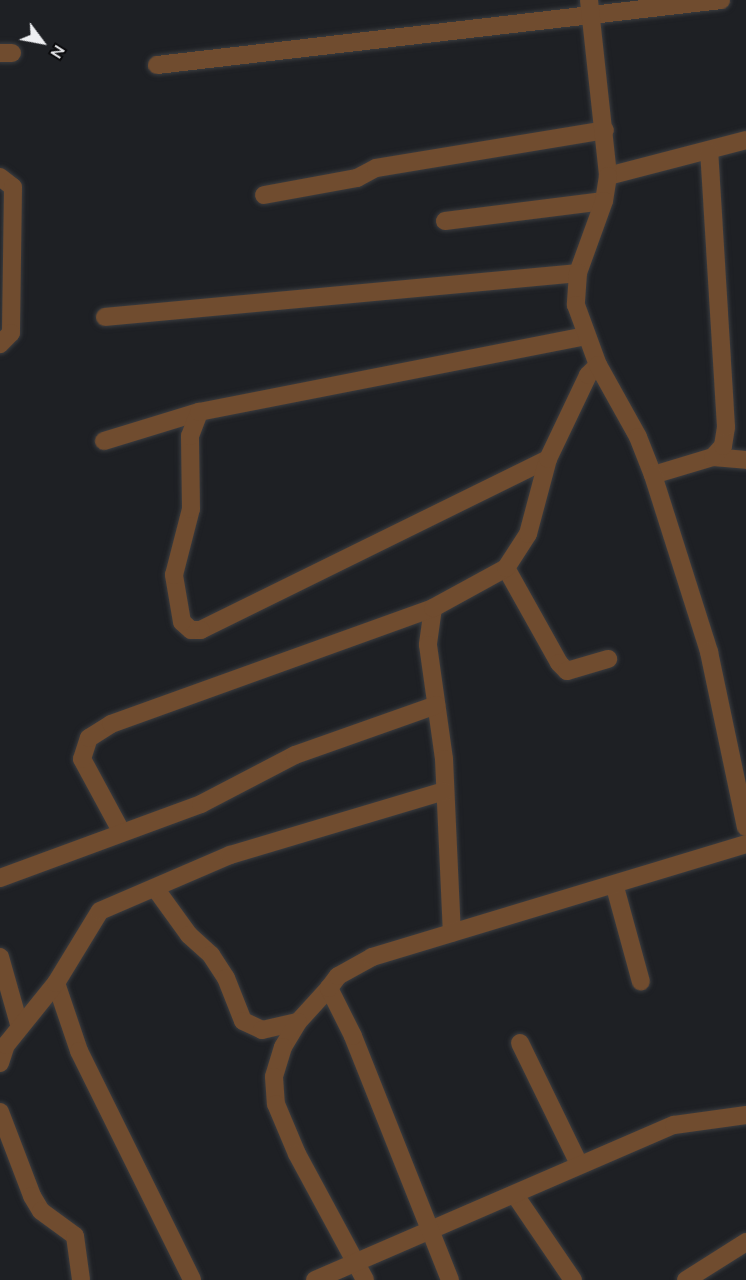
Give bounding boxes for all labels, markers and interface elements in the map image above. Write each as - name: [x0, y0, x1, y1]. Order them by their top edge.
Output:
- north arrow: [12, 12, 72, 72]
- text: N: [45, 41, 70, 62]

